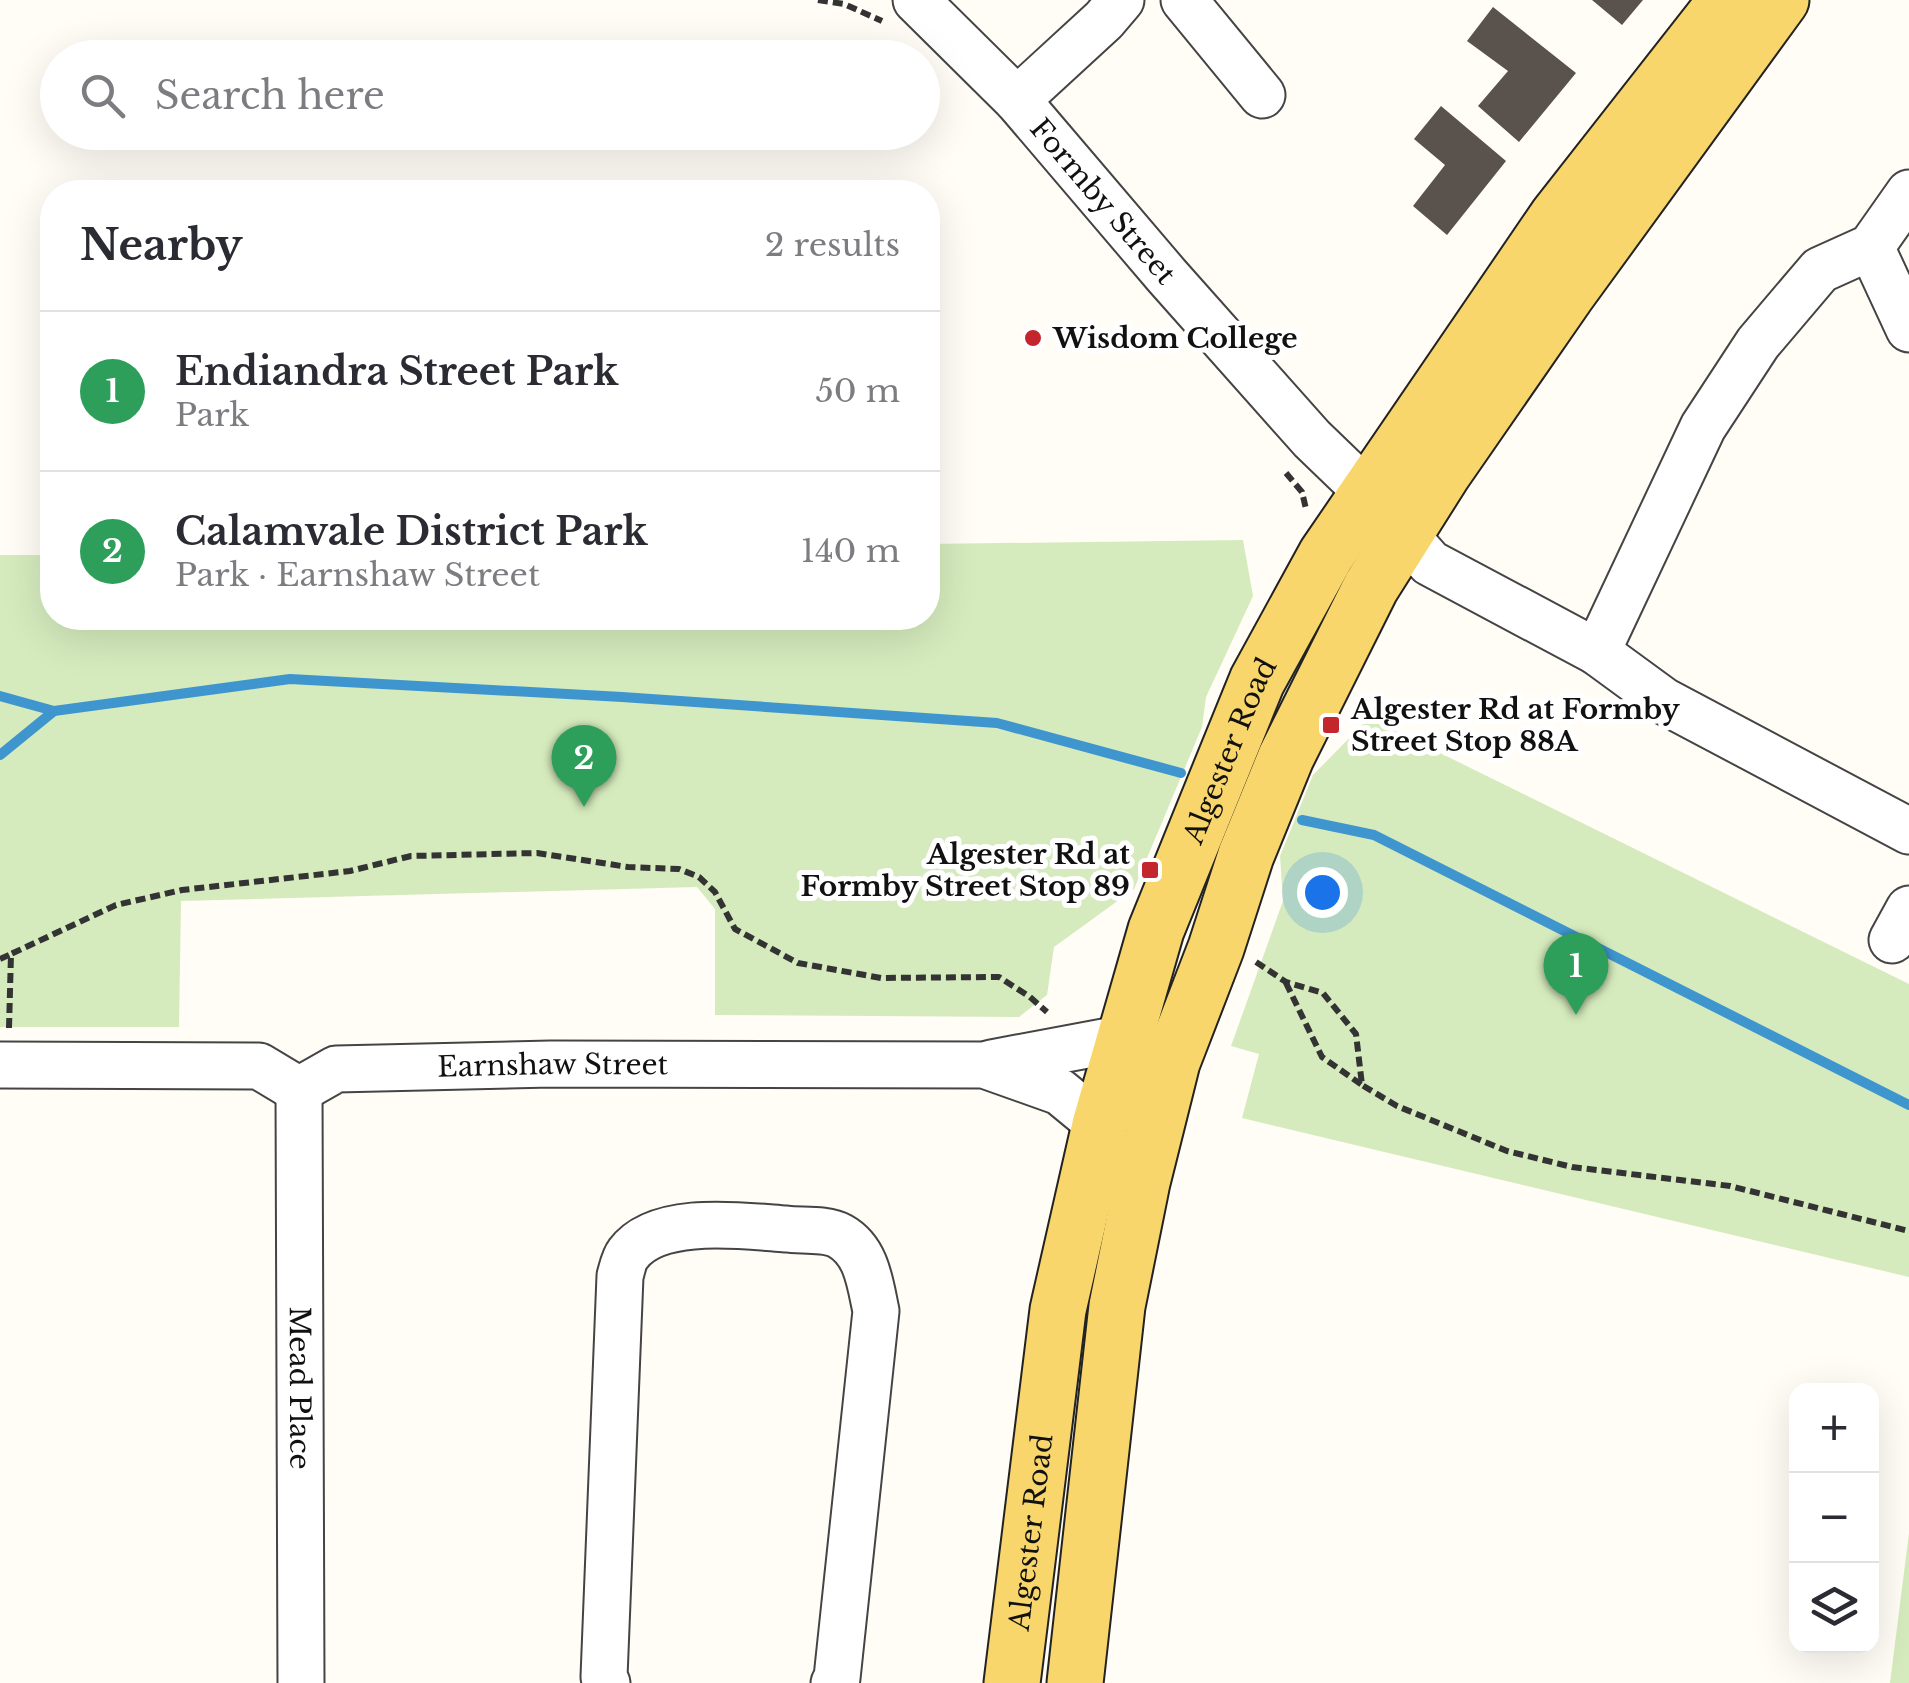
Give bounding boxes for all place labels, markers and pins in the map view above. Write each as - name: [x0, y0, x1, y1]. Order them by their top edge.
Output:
- place label: Wisdom College: [1052, 321, 1298, 356]
- marker: Wisdom College: [1022, 327, 1044, 349]
- place label: Algester Rd at Formby Street Stop 88A: [1350, 692, 1681, 759]
- marker: Algester Rd at Formby Street Stop 88A: [1320, 714, 1342, 736]
- pin: 2: [552, 724, 616, 807]
- place label: Algester Rd at Formby Street Stop 89: [800, 837, 1130, 904]
- marker: Algester Rd at Formby Street Stop 89: [1139, 859, 1161, 881]
- pin: 1: [1544, 932, 1608, 1015]

